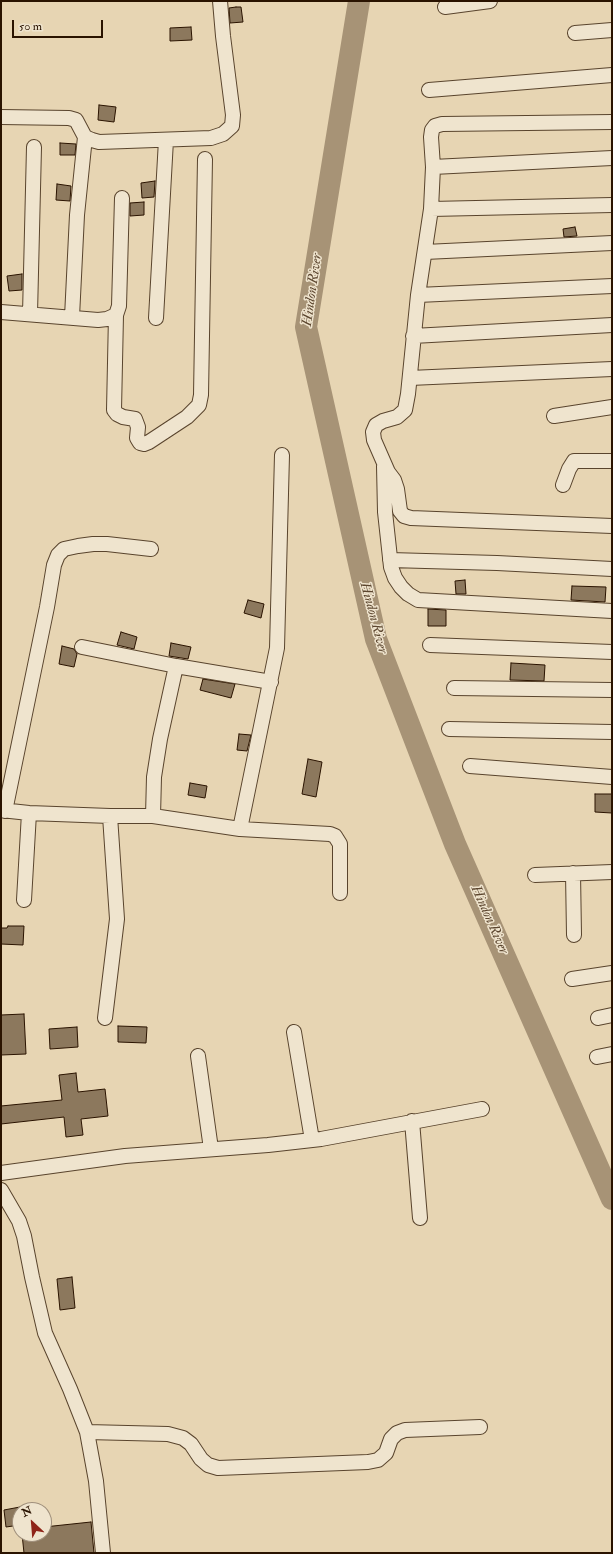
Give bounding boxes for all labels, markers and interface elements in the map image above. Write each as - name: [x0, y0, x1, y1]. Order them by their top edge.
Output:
- scale bar: [14, 12, 105, 38]
- text: 50 m: [19, 19, 42, 34]
- water label: Hindon River: [300, 253, 326, 327]
- water label: Hindon River: [355, 580, 391, 656]
- water label: Hindon River: [466, 883, 512, 957]
- north arrow: [12, 1502, 52, 1542]
- text: N: [20, 1504, 34, 1520]

